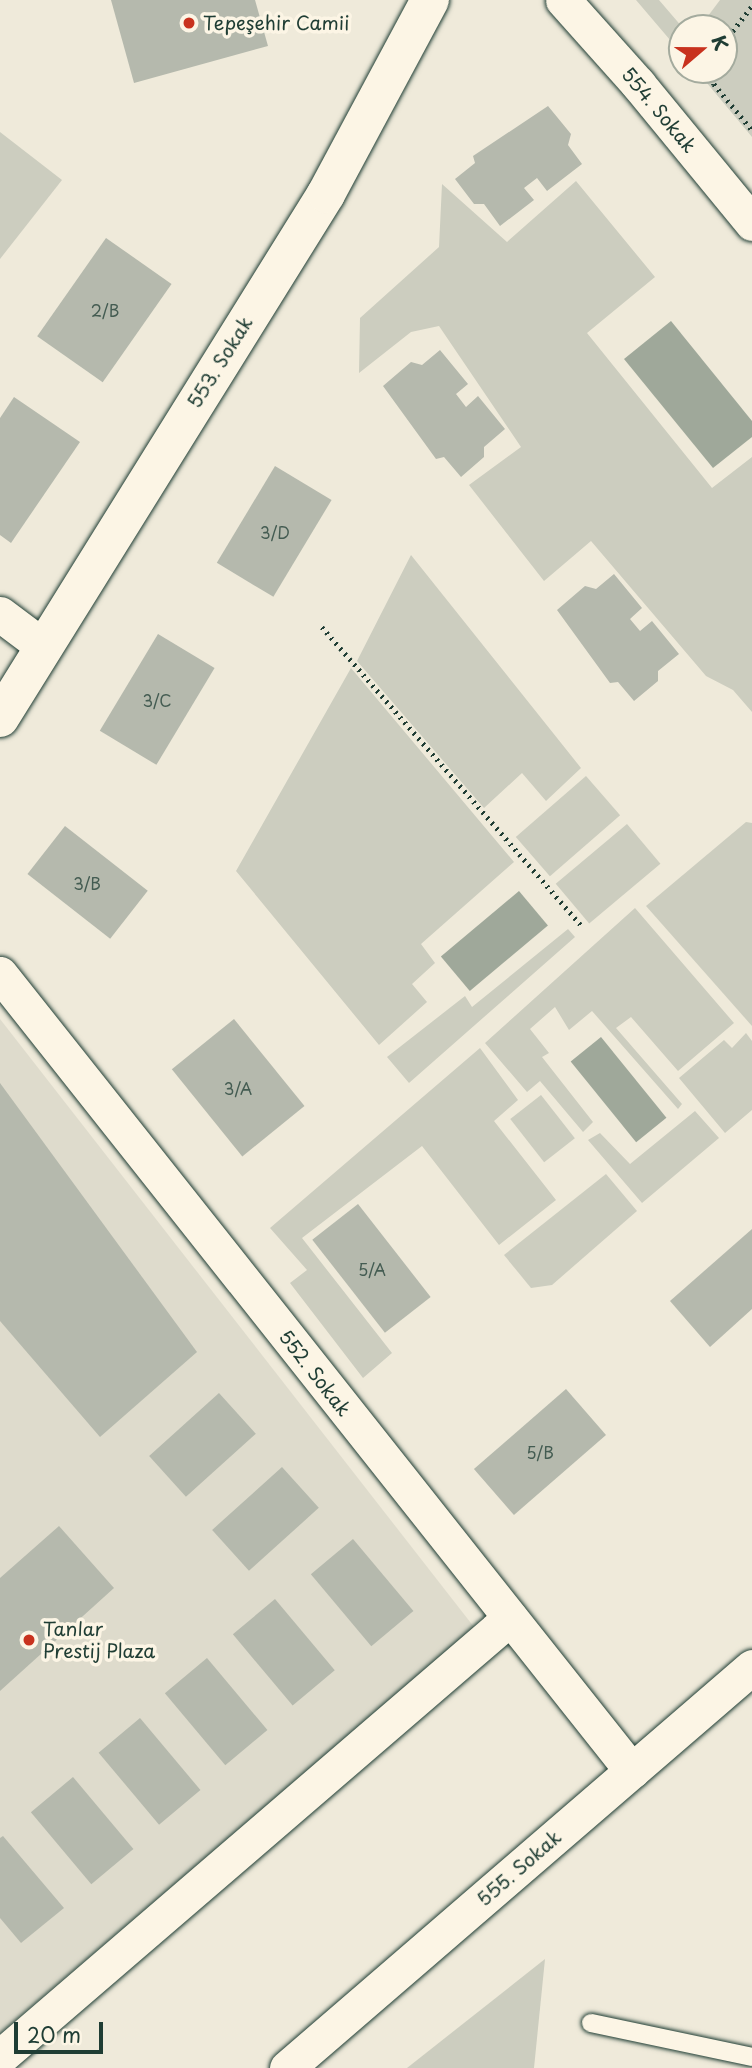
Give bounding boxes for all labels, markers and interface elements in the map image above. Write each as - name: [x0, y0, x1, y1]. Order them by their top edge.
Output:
- place label: Tepeşehir Camii: [203, 12, 349, 34]
- north arrow: [668, 14, 738, 84]
- marker: Tepeşehir Camii: [181, 15, 197, 31]
- text: K: [705, 31, 736, 54]
- street label: 554. Sokak: [617, 63, 701, 157]
- house number: 2/B: [91, 300, 119, 320]
- street label: 553. Sokak: [183, 312, 257, 412]
- house number: 3/D: [260, 522, 290, 542]
- house number: 3/C: [142, 690, 172, 710]
- house number: 3/B: [73, 873, 101, 893]
- house number: 3/A: [224, 1078, 252, 1098]
- house number: 5/A: [358, 1259, 386, 1279]
- street label: 552. Sokak: [274, 1325, 356, 1421]
- house number: 5/B: [526, 1442, 554, 1462]
- place label: Tanlar Prestij Plaza: [43, 1618, 156, 1662]
- marker: Tanlar Prestij Plaza: [21, 1632, 37, 1648]
- street label: 555. Sokak: [472, 1825, 566, 1911]
- scale bar: [18, 2008, 107, 2052]
- text: 20 m: [27, 2018, 81, 2050]

